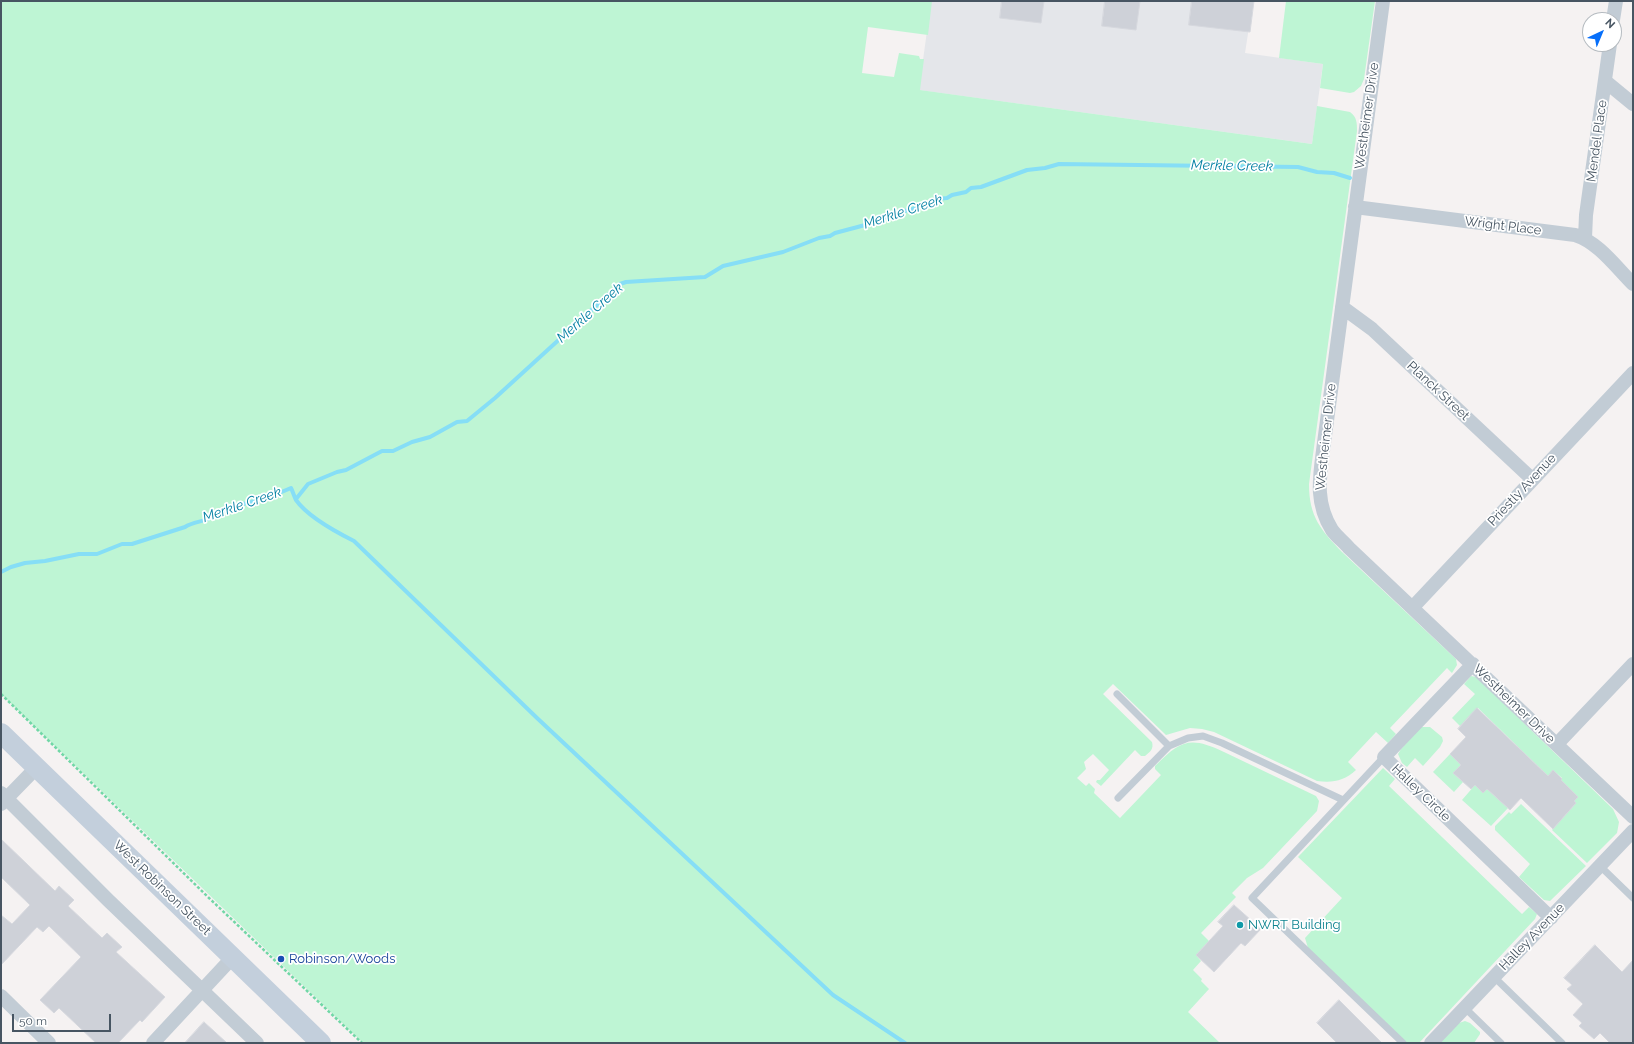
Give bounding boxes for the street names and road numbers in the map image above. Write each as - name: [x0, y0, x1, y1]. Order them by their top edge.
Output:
- street label: Westheimer Drive: [1352, 62, 1382, 170]
- street label: Mendel Place: [1584, 99, 1610, 183]
- street label: Wright Place: [1464, 214, 1542, 238]
- street label: Planck Street: [1404, 358, 1472, 424]
- street label: Westheimer Drive: [1313, 383, 1339, 491]
- street label: Priestly Avenue: [1485, 451, 1559, 529]
- street label: Westheimer Drive: [1470, 661, 1558, 747]
- street label: Halley Circle: [1388, 761, 1454, 825]
- street label: West Robinson Street: [110, 837, 214, 939]
- street label: Halley Avenue: [1496, 900, 1568, 974]

